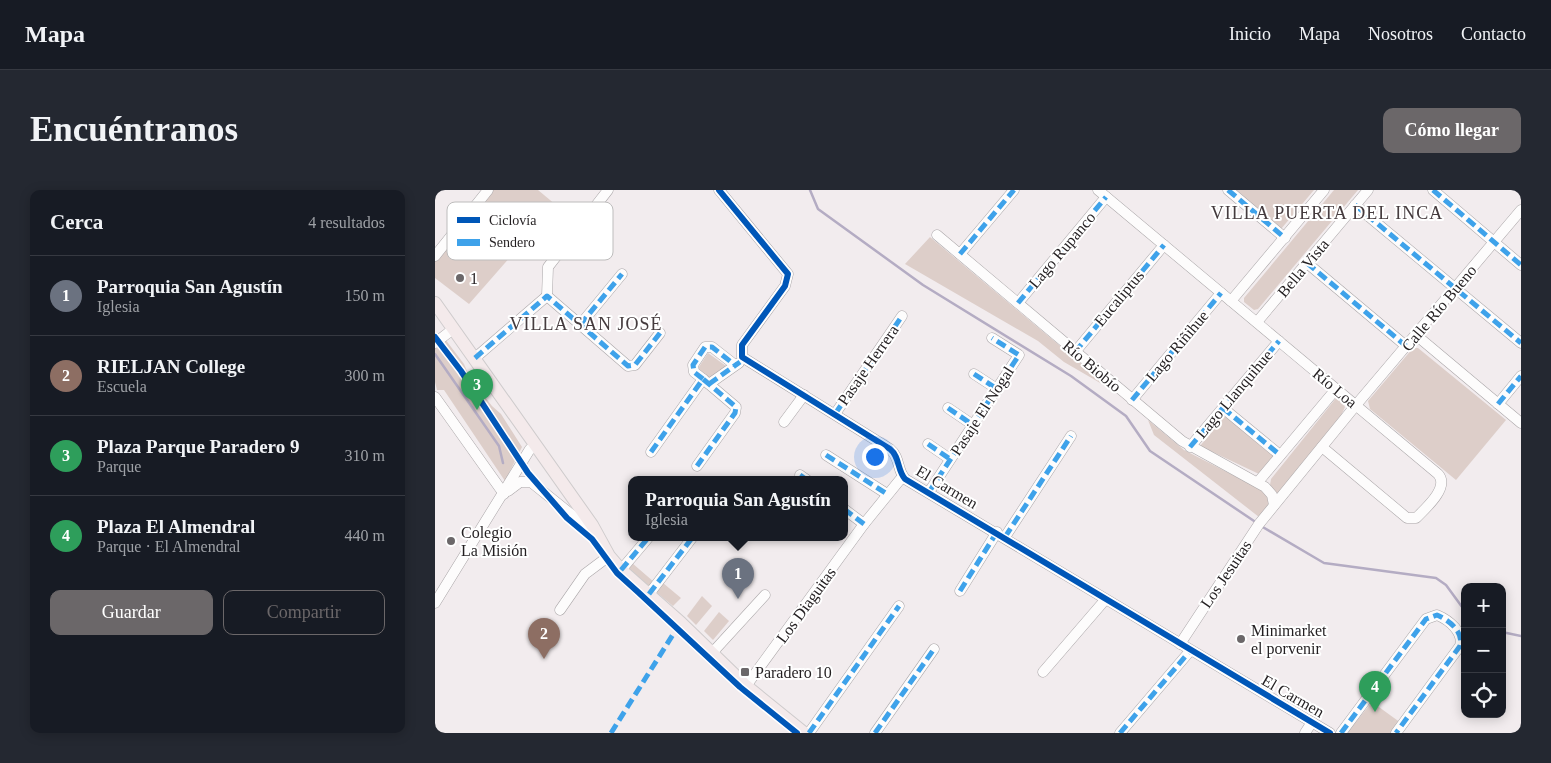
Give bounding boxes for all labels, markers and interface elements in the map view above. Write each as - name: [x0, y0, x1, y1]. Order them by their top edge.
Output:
- text: Mapa: [25, 21, 85, 47]
- text: Inicio: [1229, 24, 1271, 44]
- text: Mapa: [1299, 24, 1340, 44]
- text: Nosotros: [1368, 24, 1433, 44]
- text: Contacto: [1461, 24, 1526, 44]
- button: Cómo llegar: [1383, 108, 1521, 153]
- text: Encuéntranos: [30, 110, 238, 149]
- legend: [447, 202, 613, 260]
- district label: VILLA PUERTA DEL INCA: [1211, 203, 1443, 223]
- street label: Lago Rupanco: [1025, 209, 1099, 292]
- text: Cerca: [50, 210, 103, 234]
- text: Ciclovía: [489, 213, 537, 228]
- text: 4 resultados: [308, 214, 385, 231]
- text: Sendero: [489, 235, 535, 250]
- street label: Bella Vista: [1274, 236, 1332, 300]
- street label: Calle Río Bueno: [1398, 262, 1480, 354]
- street label: Eucaliptus: [1091, 267, 1148, 330]
- place label: 1: [470, 270, 478, 287]
- marker: 1: [454, 272, 466, 284]
- text: Parroquia San Agustín: [97, 276, 282, 297]
- text: 1: [62, 287, 70, 304]
- text: 150 m: [345, 287, 385, 304]
- text: Iglesia: [97, 298, 140, 315]
- street label: Lago Riñihue: [1142, 307, 1212, 386]
- district label: VILLA SAN JOSÉ: [509, 313, 663, 334]
- street label: Pasaje Herrera: [834, 322, 903, 409]
- street label: Río Biobío: [1059, 337, 1125, 395]
- street label: Lago Llanquihue: [1192, 346, 1277, 442]
- text: RIELJAN College: [97, 356, 245, 377]
- street label: Pasaje El Nogal: [947, 363, 1018, 459]
- street label: Río Loa: [1310, 365, 1360, 411]
- text: 2: [62, 367, 70, 384]
- text: 300 m: [345, 367, 385, 384]
- pin: 3: [461, 369, 493, 410]
- text: Escuela: [97, 378, 147, 395]
- text: Plaza Parque Paradero 9: [97, 436, 299, 457]
- your location: [862, 444, 888, 470]
- text: 3: [62, 447, 70, 464]
- text: 310 m: [345, 447, 385, 464]
- text: Parque: [97, 458, 141, 475]
- street label: El Carmen: [913, 462, 981, 512]
- popup: [628, 476, 848, 541]
- text: Parroquia San Agustín: [645, 489, 831, 510]
- text: Iglesia: [645, 511, 688, 528]
- text: Plaza El Almendral: [97, 516, 255, 537]
- place label: Colegio La Misión: [461, 524, 527, 559]
- text: 4: [62, 527, 70, 544]
- text: 440 m: [345, 527, 385, 544]
- marker: Colegio La Misión: [445, 535, 457, 547]
- street label: Los Jesuitas: [1197, 537, 1255, 611]
- text: Parque · El Almendral: [97, 538, 241, 555]
- pin: 1: [722, 558, 754, 599]
- street label: Los Diaguitas: [773, 564, 840, 647]
- map controls: [1461, 583, 1506, 718]
- button: +: [1461, 583, 1506, 628]
- button: Guardar: [50, 590, 213, 635]
- button: Compartir: [223, 590, 385, 635]
- pin: 2: [528, 618, 560, 659]
- place label: Minimarket el porvenir: [1251, 622, 1327, 658]
- button: −: [1461, 628, 1506, 673]
- marker: Minimarket el porvenir: [1235, 633, 1247, 645]
- place label: Paradero 10: [755, 664, 832, 681]
- marker: Paradero 10: [739, 666, 751, 678]
- street label: El Carmen: [1259, 671, 1327, 721]
- pin: 4: [1359, 671, 1391, 712]
- button: locate: [1461, 673, 1506, 718]

